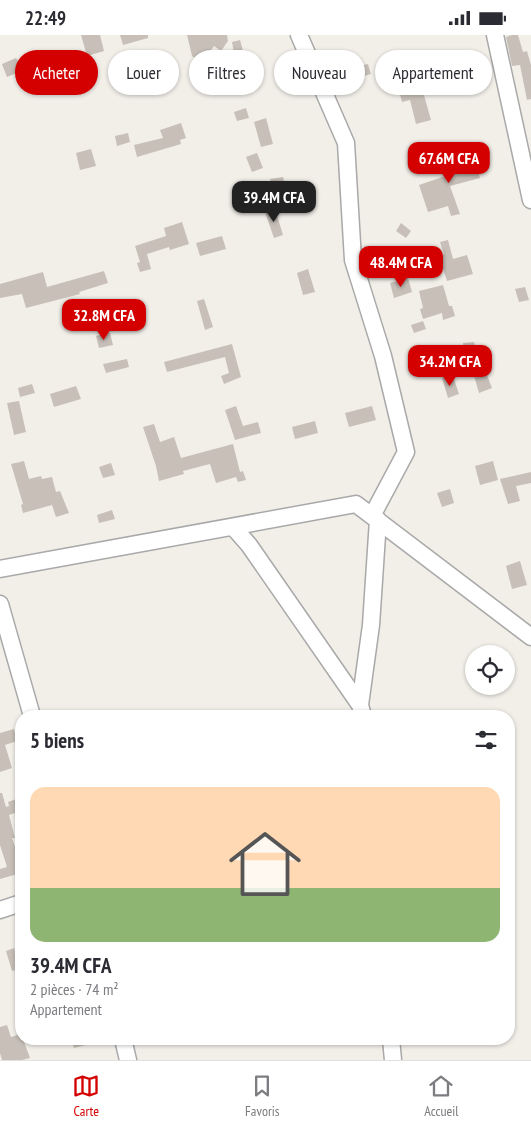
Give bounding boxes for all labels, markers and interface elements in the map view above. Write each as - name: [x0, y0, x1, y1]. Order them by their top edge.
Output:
- text: 22:49: [25, 6, 66, 30]
- chip: Acheter: [15, 50, 98, 95]
- chip: Louer: [108, 50, 179, 95]
- chip: Filtres: [189, 50, 264, 95]
- chip: Nouveau: [274, 50, 365, 95]
- chip: Appartement: [375, 50, 492, 95]
- pin: 67.6M CFA: [392, 141, 506, 184]
- text: 67.6M CFA: [419, 148, 479, 168]
- pin: 39.4M CFA: [217, 181, 331, 223]
- text: 39.4M CFA: [243, 187, 305, 207]
- pin: 48.4M CFA: [344, 245, 458, 288]
- text: 48.4M CFA: [370, 252, 432, 272]
- pin: 32.8M CFA: [47, 299, 161, 341]
- text: 32.8M CFA: [73, 305, 135, 325]
- pin: 34.2M CFA: [393, 345, 507, 387]
- text: 34.2M CFA: [419, 351, 481, 371]
- map controls: [465, 645, 515, 695]
- button: locate: [465, 645, 515, 695]
- icon: filters: [472, 726, 500, 754]
- text: 5 biens: [30, 727, 84, 754]
- icon: home: [220, 819, 310, 909]
- text: 39.4M CFA: [30, 952, 111, 979]
- text: 2 pièces · 74 m²: [30, 979, 119, 999]
- text: Appartement: [30, 999, 102, 1019]
- tab: Carte: [72, 1072, 100, 1120]
- tab: Favoris: [245, 1072, 280, 1120]
- tab: Accueil: [424, 1072, 459, 1120]

